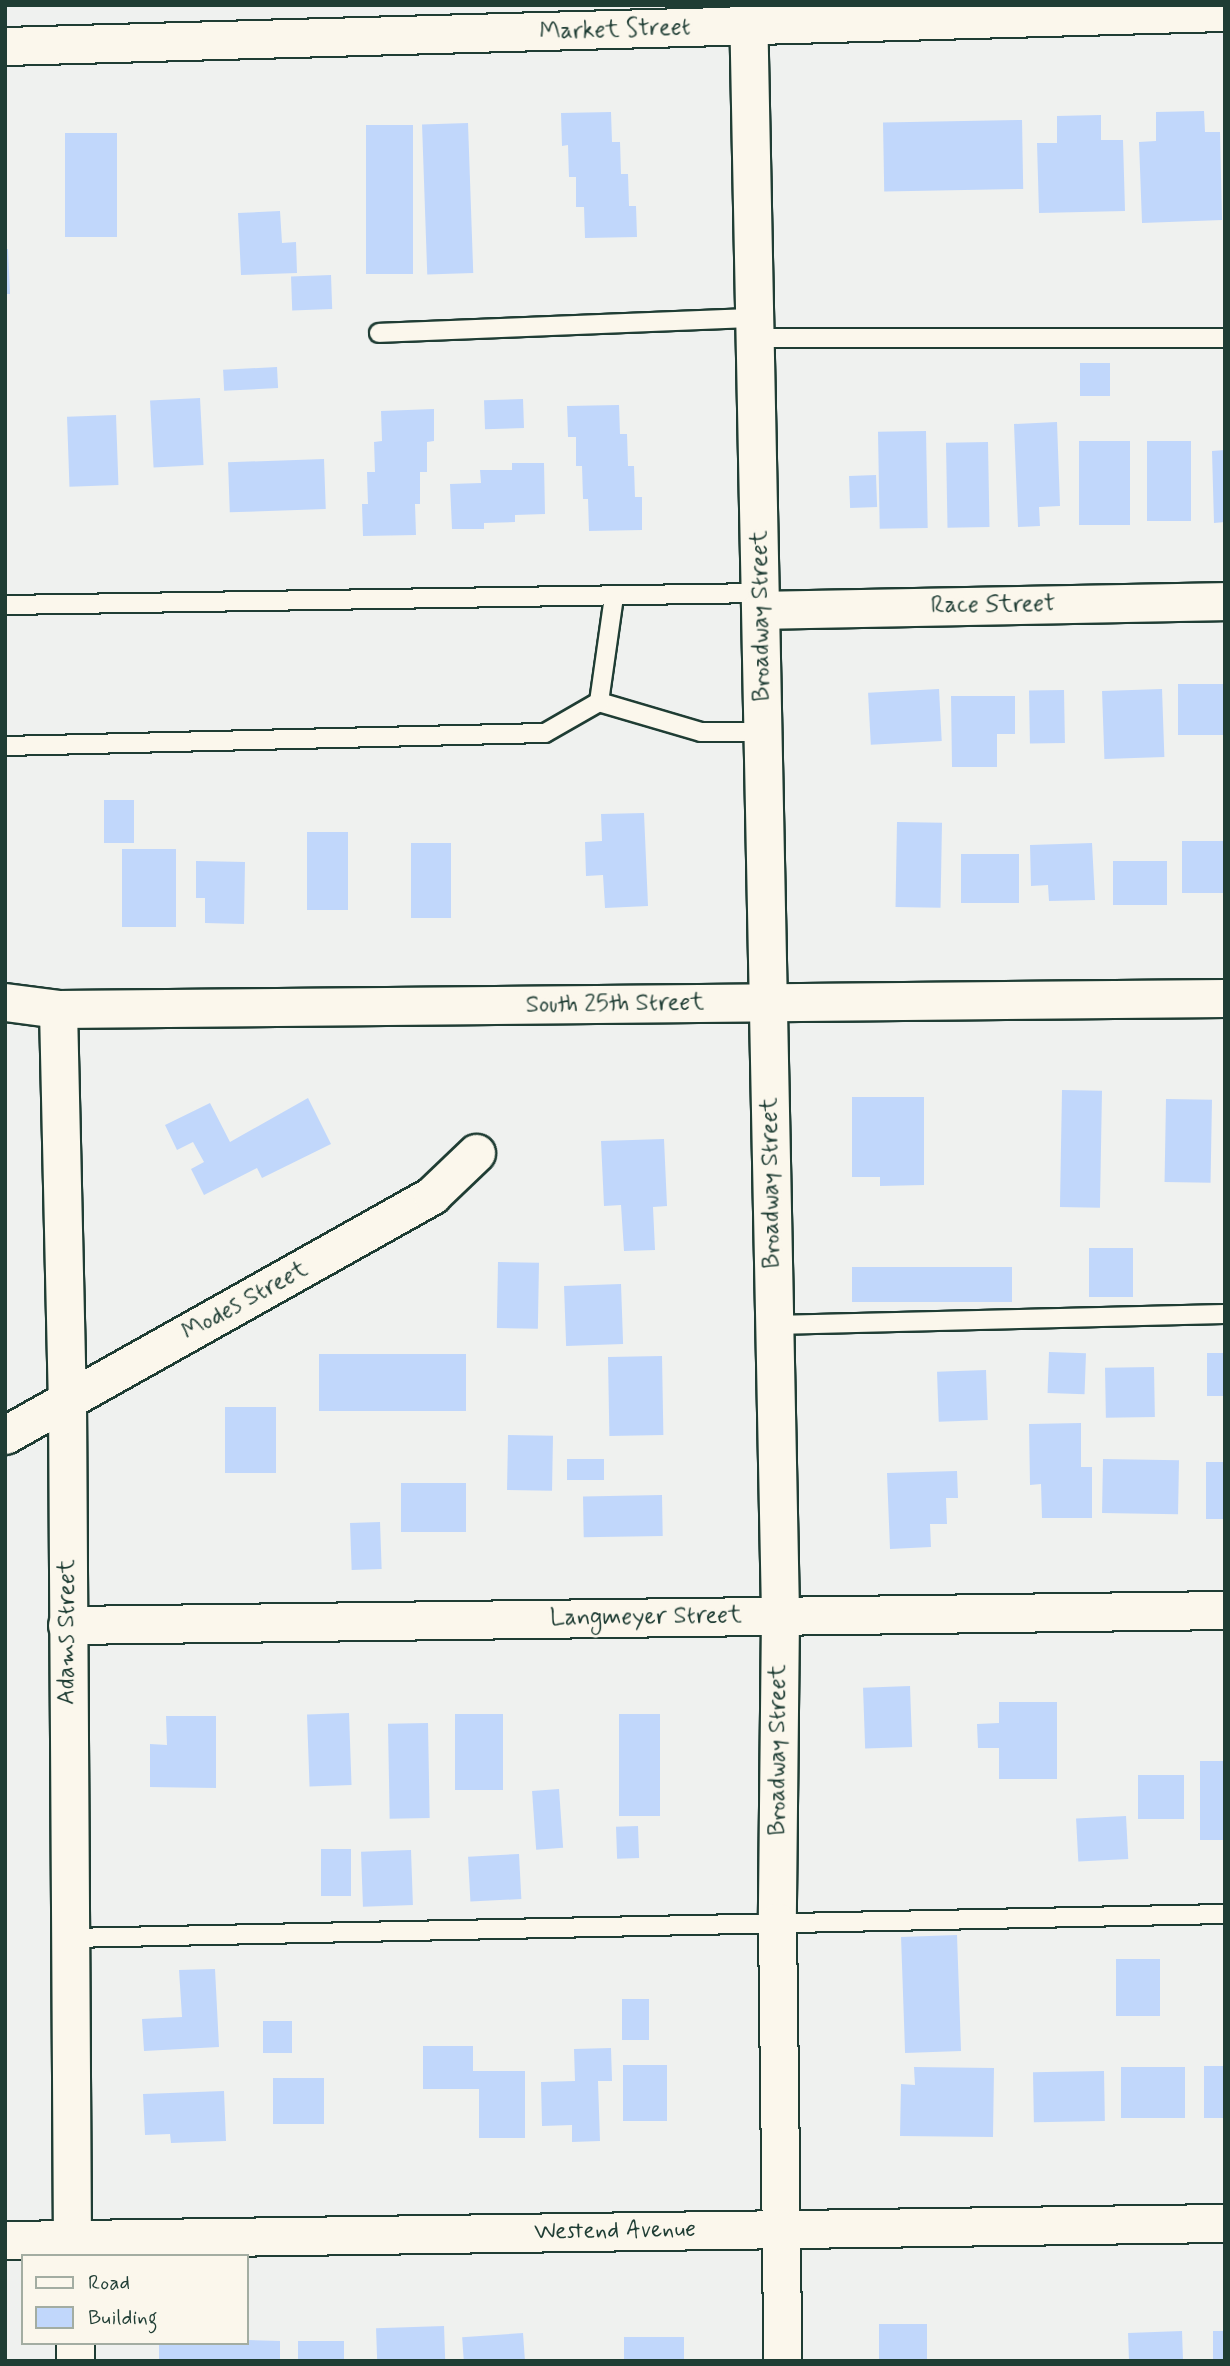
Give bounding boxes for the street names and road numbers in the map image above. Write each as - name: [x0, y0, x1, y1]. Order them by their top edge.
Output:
- street label: Market Street: [537, 13, 693, 47]
- street label: Broadway Street: [745, 530, 777, 702]
- street label: Race Street: [931, 590, 1055, 620]
- street label: South 25th Street: [525, 988, 705, 1020]
- street label: Broadway Street: [755, 1097, 787, 1269]
- street label: Modes Street: [177, 1255, 313, 1347]
- street label: Adams Street: [53, 1559, 81, 1705]
- street label: Langmeyer Street: [550, 1601, 742, 1633]
- street label: Broadway Street: [764, 1664, 792, 1836]
- street label: Westend Avenue: [531, 2215, 699, 2247]

